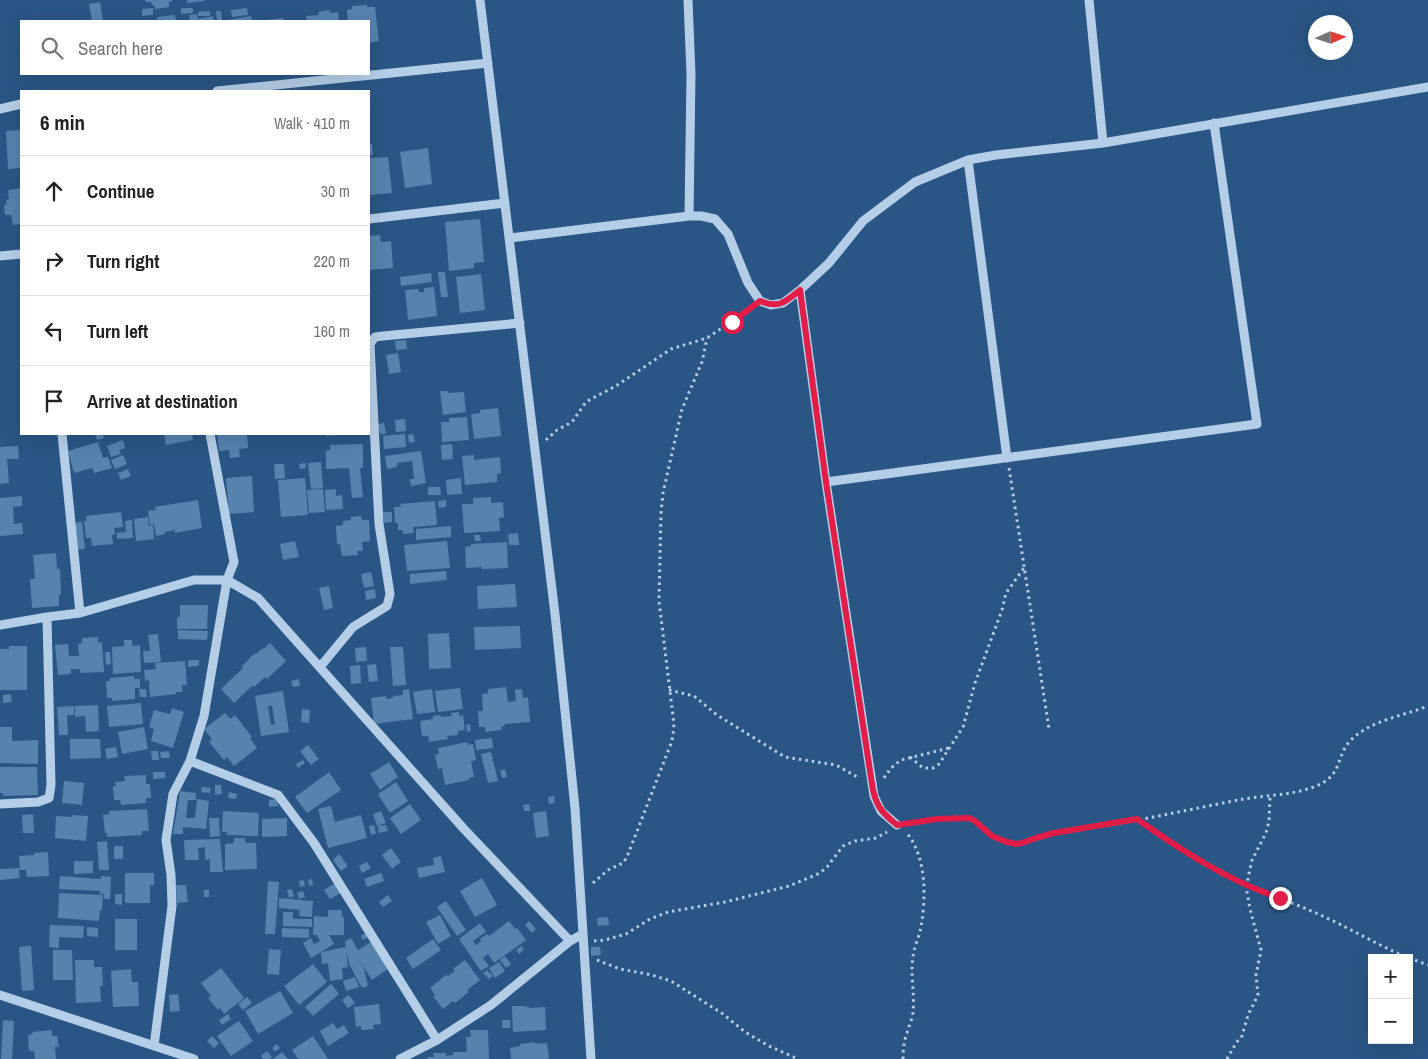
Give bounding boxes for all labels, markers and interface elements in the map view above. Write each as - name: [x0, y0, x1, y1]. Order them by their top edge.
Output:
- north arrow: [1308, 15, 1353, 60]
- search box: [20, 20, 370, 75]
- icon: search: [38, 34, 66, 62]
- text: Search here: [78, 35, 163, 61]
- text: 6 min: [40, 108, 85, 137]
- text: Walk · 410 m: [274, 112, 350, 134]
- icon: ahead: [40, 177, 68, 205]
- text: Continue: [87, 178, 155, 204]
- text: 30 m: [321, 180, 350, 202]
- icon: right: [40, 247, 68, 275]
- text: Turn right: [87, 248, 159, 274]
- text: 220 m: [314, 250, 350, 272]
- route start: [721, 311, 744, 334]
- icon: left: [40, 317, 68, 345]
- text: Turn left: [87, 318, 148, 344]
- text: 160 m: [314, 320, 350, 342]
- icon: arrive: [40, 387, 68, 415]
- text: Arrive at destination: [87, 388, 238, 414]
- route end: [1269, 887, 1292, 910]
- map controls: [1368, 954, 1413, 1044]
- button: +: [1368, 954, 1413, 999]
- button: −: [1368, 999, 1413, 1044]

